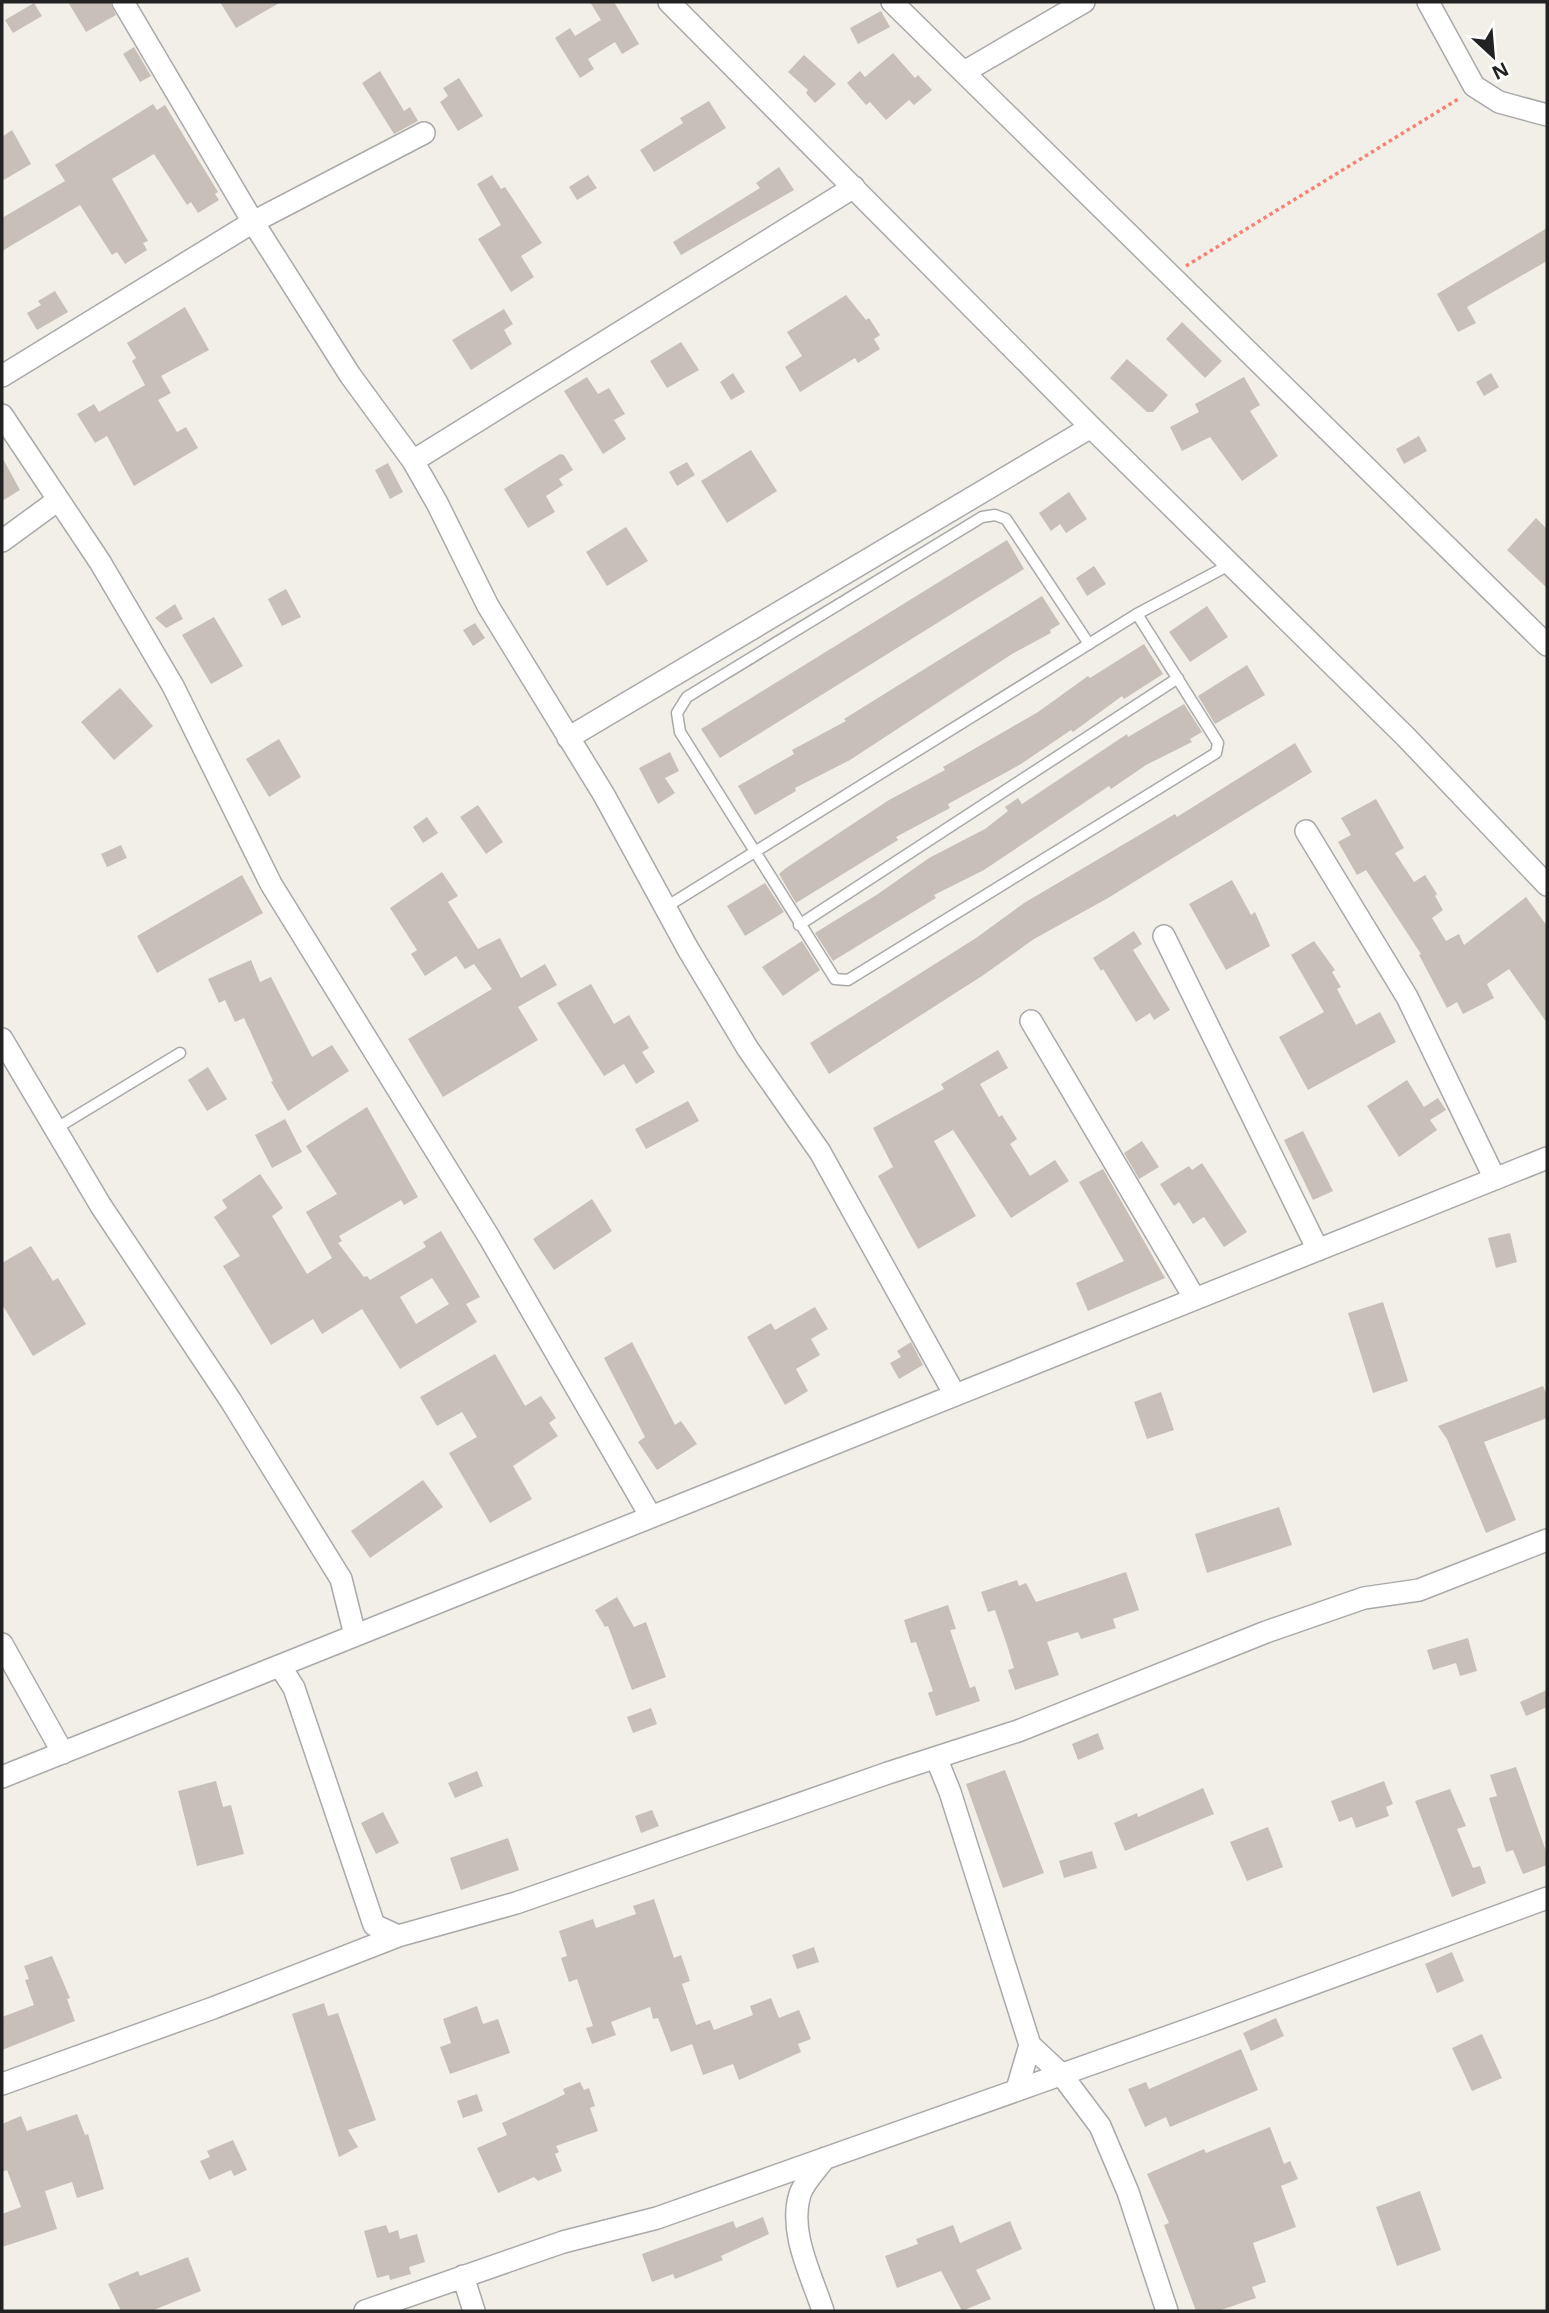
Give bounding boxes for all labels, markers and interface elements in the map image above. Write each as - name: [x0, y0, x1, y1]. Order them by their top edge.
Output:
- north arrow: [1458, 21, 1528, 91]
- text: N: [1488, 56, 1513, 86]

